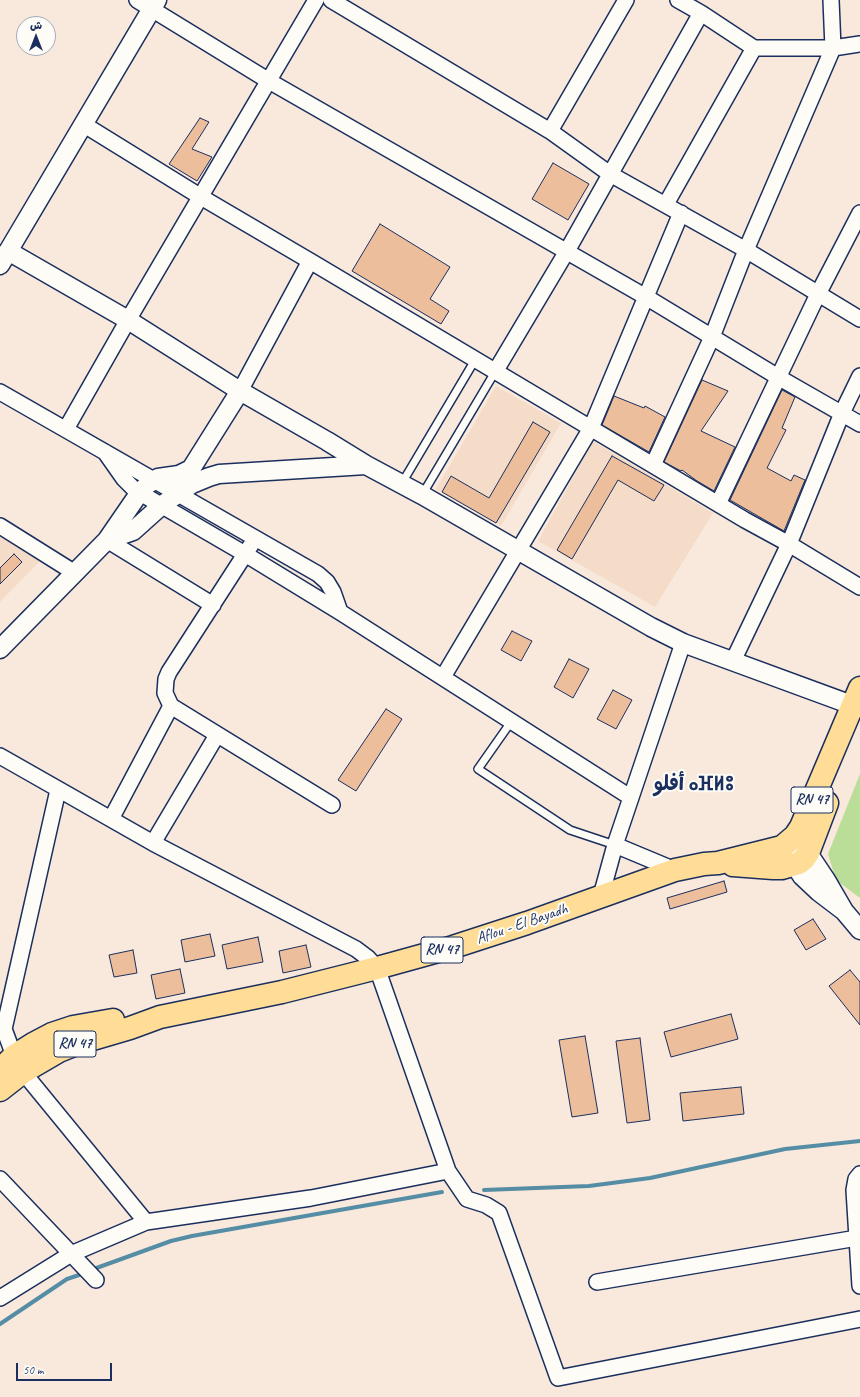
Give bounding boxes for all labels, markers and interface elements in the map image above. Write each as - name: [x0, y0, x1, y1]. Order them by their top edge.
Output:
- north arrow: [16, 16, 56, 56]
- text: ش: [30, 18, 42, 32]
- district label: أفلو ⴰⴼⵍⵓ: [654, 773, 734, 797]
- road number: RN 47: [791, 787, 833, 813]
- street label: Aflou - El Bayadh: [474, 899, 570, 949]
- road number: RN 47: [421, 937, 463, 963]
- road number: RN 47: [54, 1031, 96, 1057]
- scale bar: [18, 1355, 114, 1381]
- text: 50 m: [23, 1362, 43, 1378]

